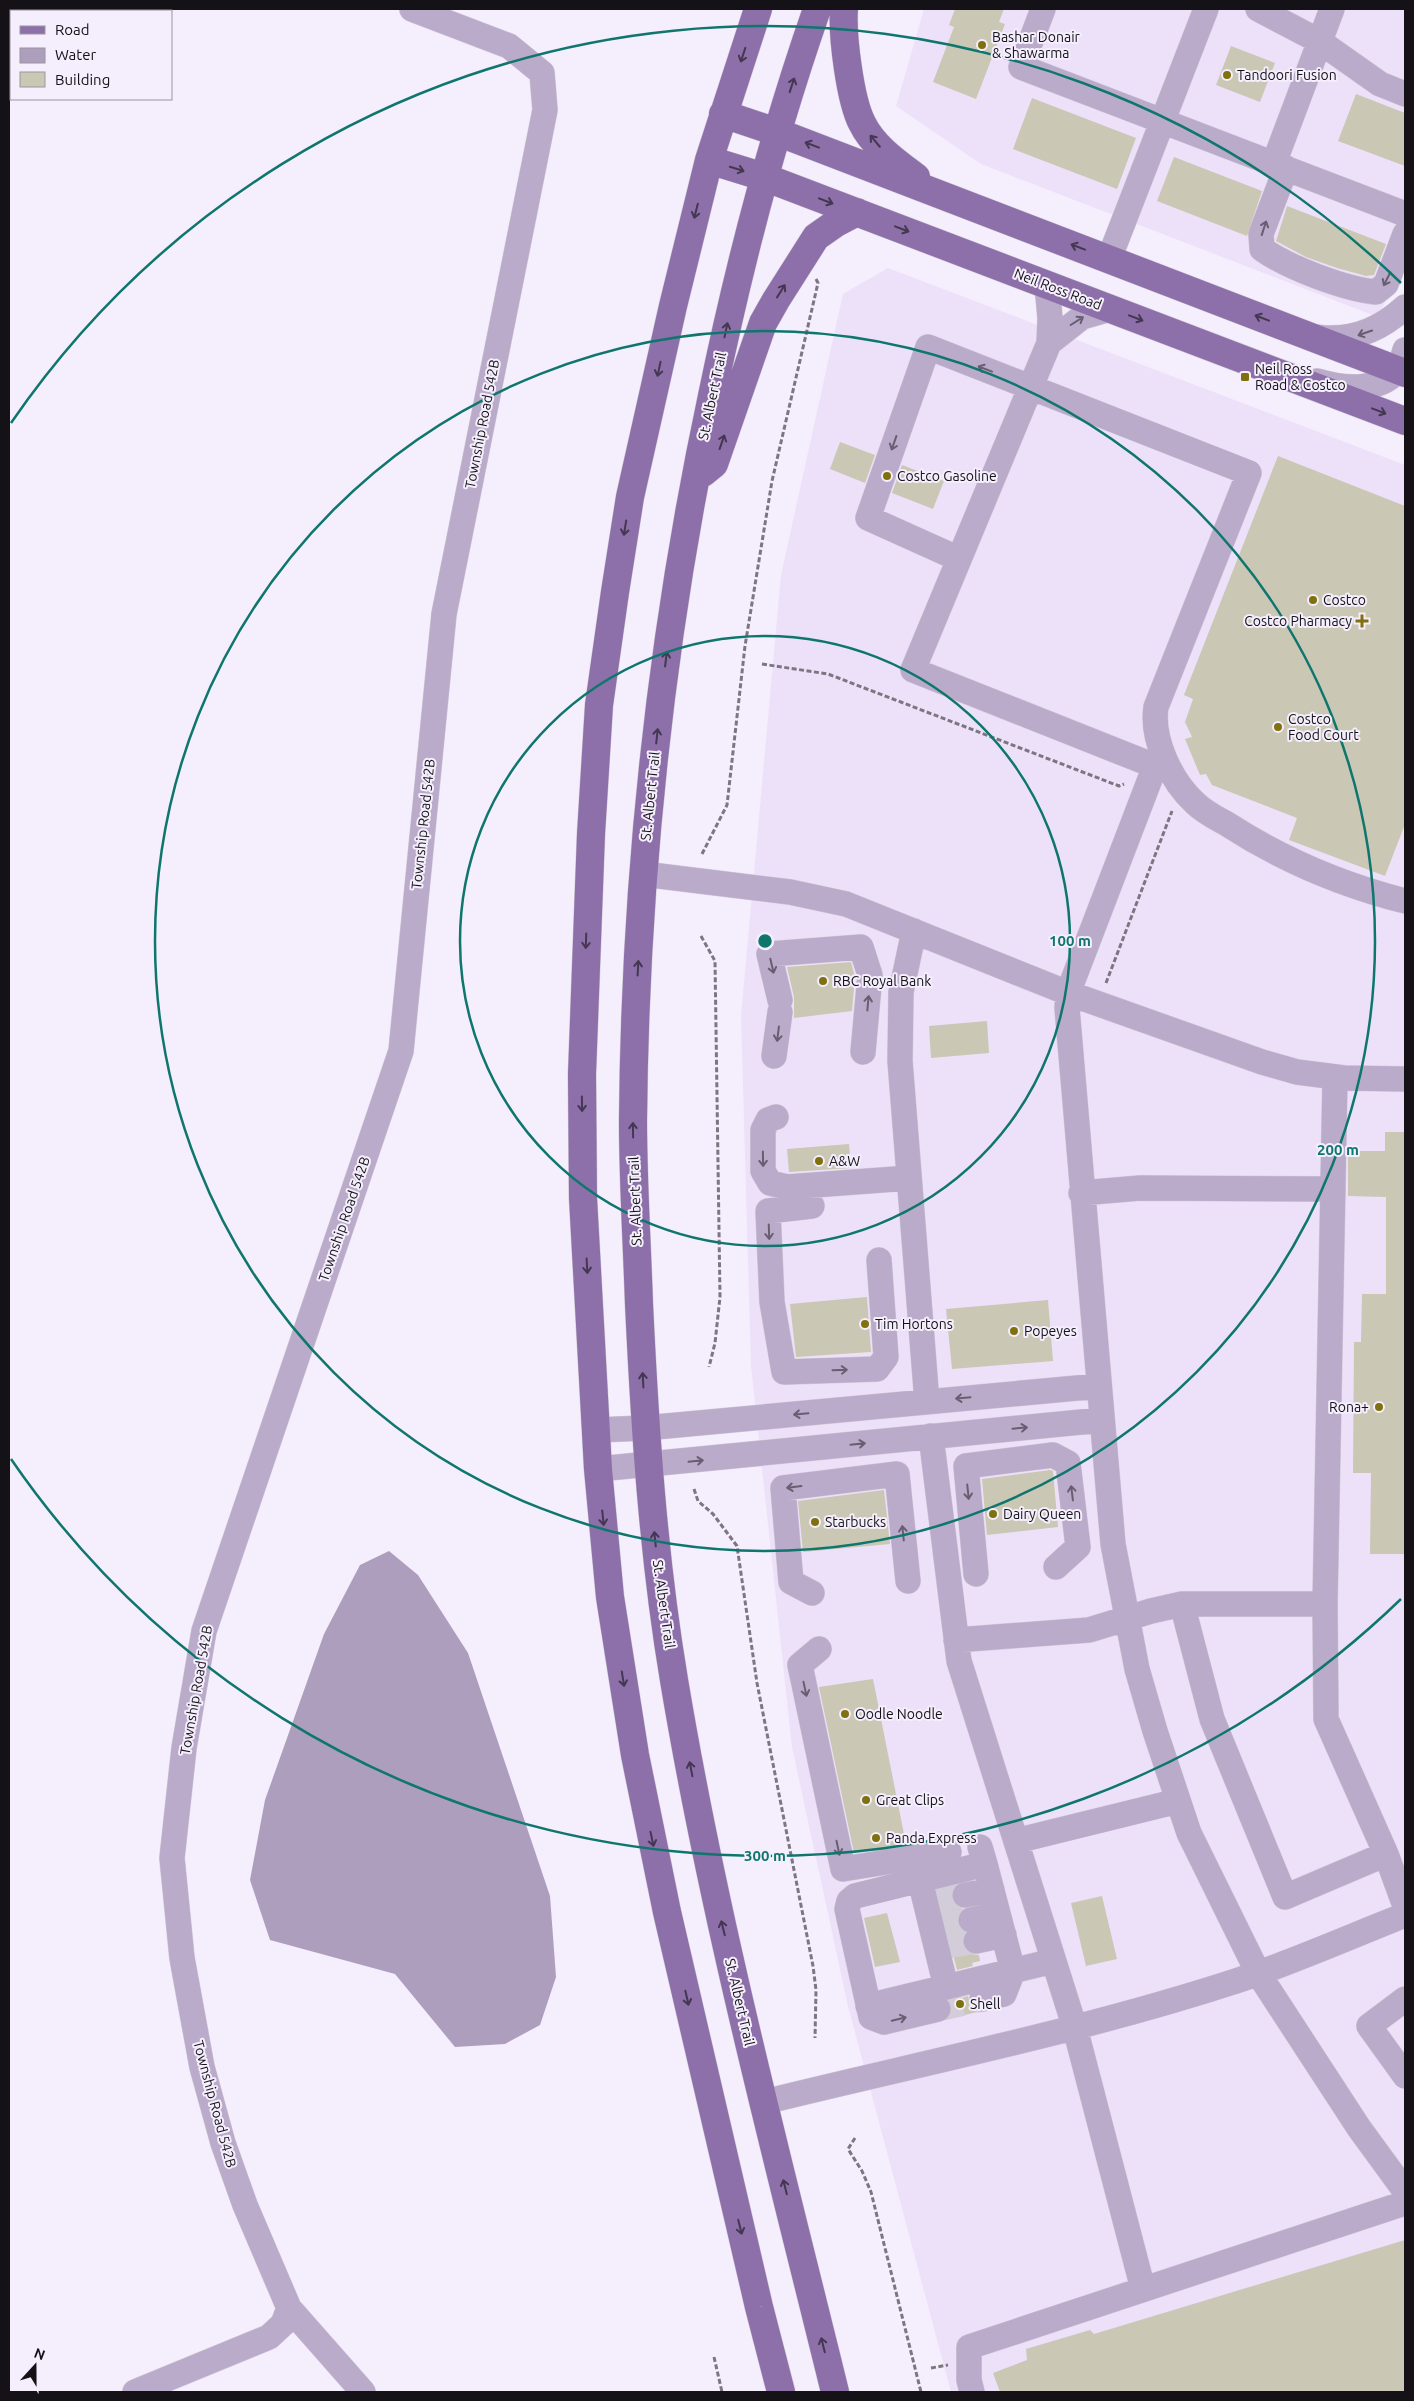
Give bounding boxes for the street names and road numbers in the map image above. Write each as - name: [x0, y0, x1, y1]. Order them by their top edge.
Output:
- street label: Neil Ross Road: [1012, 265, 1104, 313]
- street label: St. Albert Trail: [695, 350, 729, 441]
- street label: Township Road 542B: [462, 358, 502, 490]
- street label: St. Albert Trail: [637, 750, 663, 841]
- street label: Township Road 542B: [408, 758, 438, 890]
- street label: Township Road 542B: [315, 1154, 373, 1284]
- street label: St. Albert Trail: [625, 1156, 645, 1246]
- street label: St. Albert Trail: [650, 1559, 678, 1650]
- street label: Township Road 542B: [177, 1624, 215, 1756]
- street label: St. Albert Trail: [722, 1957, 758, 2048]
- street label: Township Road 542B: [190, 2039, 240, 2169]

